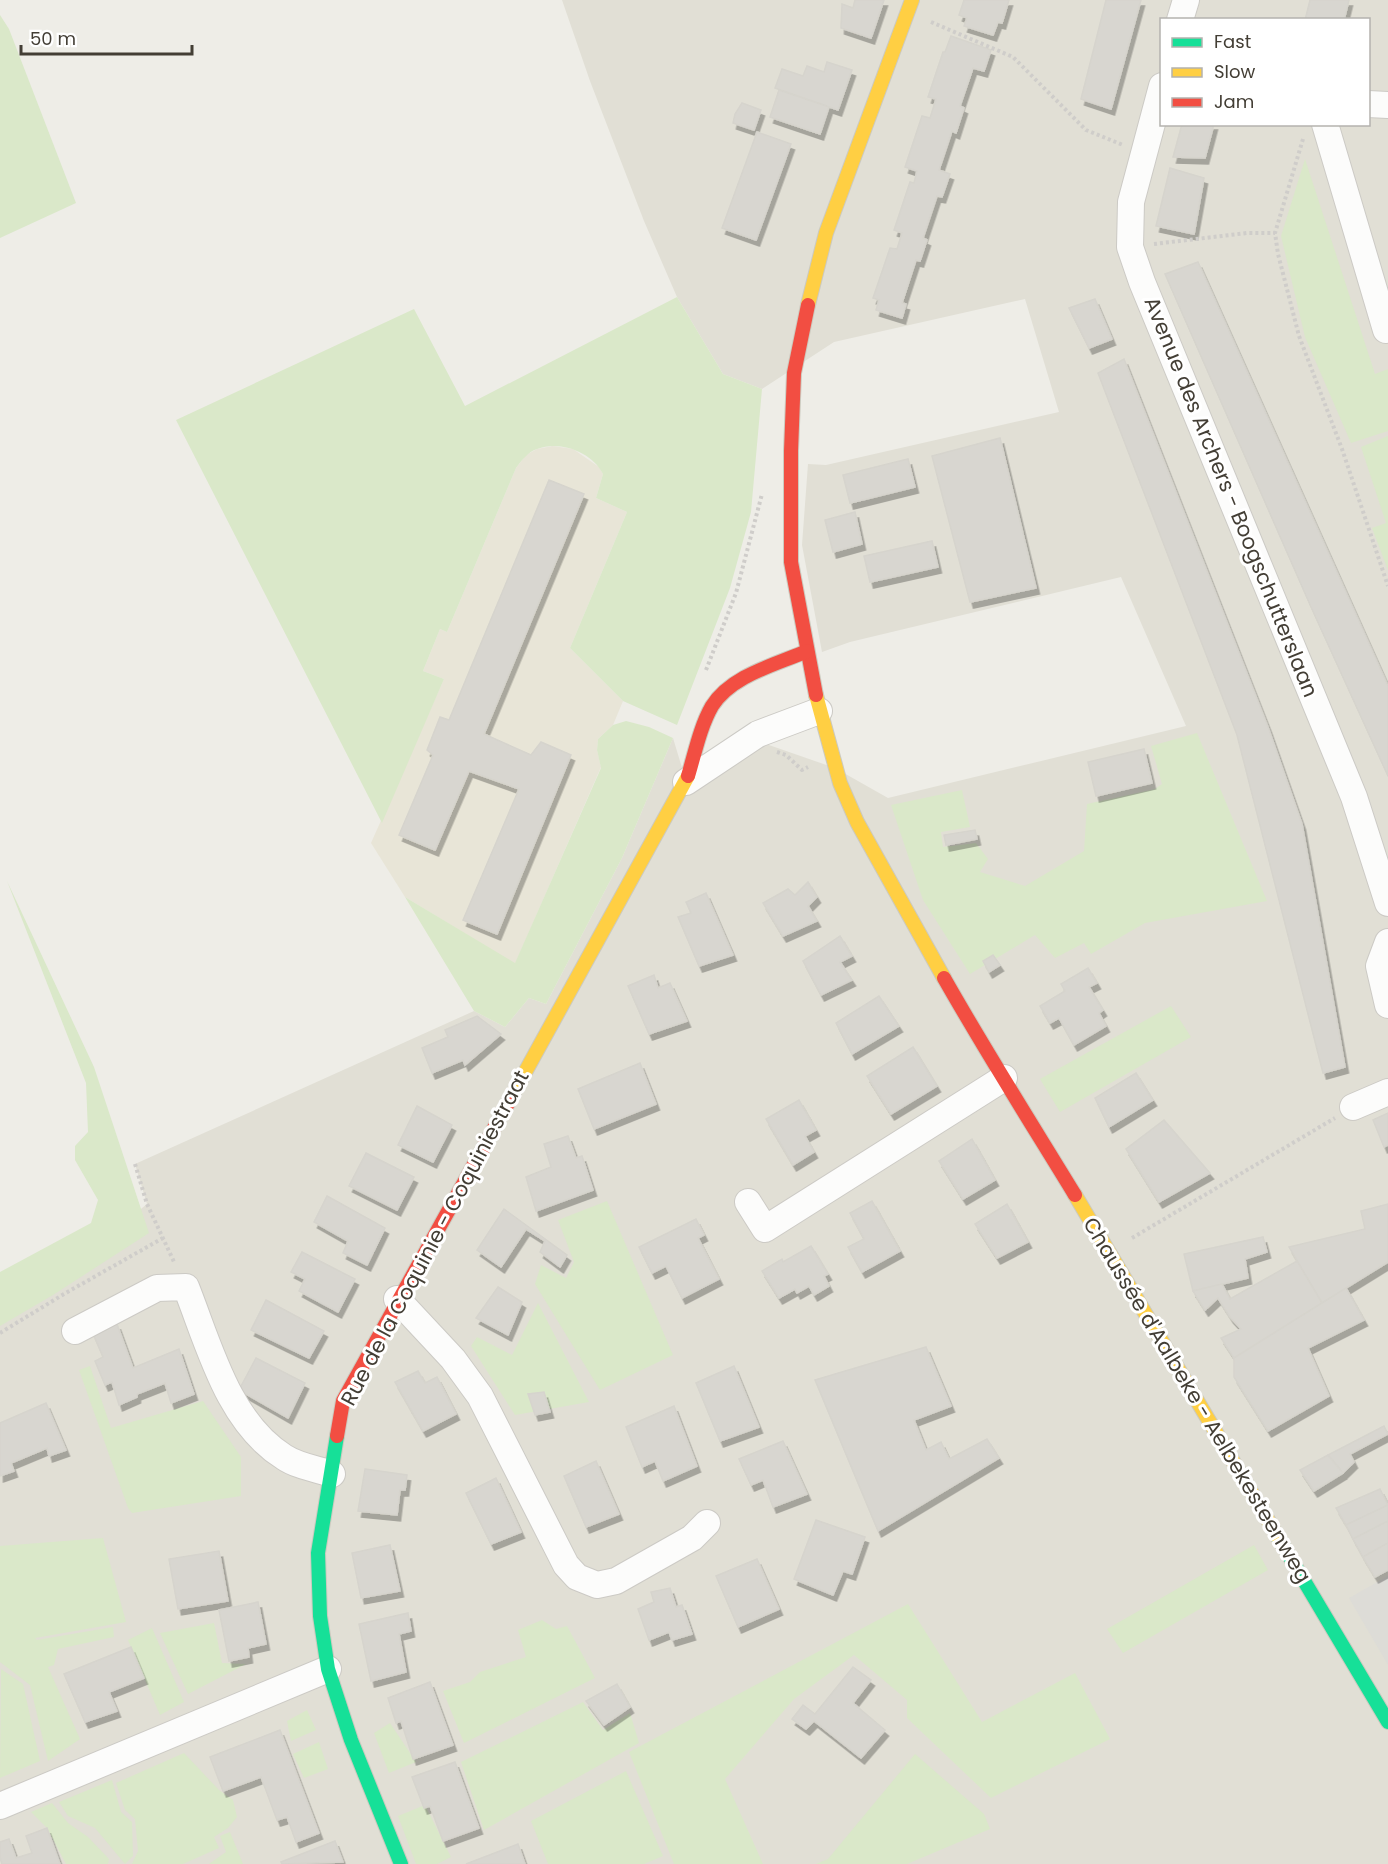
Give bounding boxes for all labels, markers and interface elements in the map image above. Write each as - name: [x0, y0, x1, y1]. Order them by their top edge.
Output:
- scale bar: [21, 18, 192, 56]
- legend: [1160, 18, 1370, 126]
- text: 50 m: [30, 26, 76, 51]
- text: Fast: [1214, 29, 1251, 54]
- text: Slow: [1214, 59, 1256, 84]
- text: Jam: [1214, 89, 1254, 114]
- street label: Avenue des Archers - Boogschutterslaan: [1138, 292, 1325, 701]
- street label: Rue de la Coquinie - Coquiniestraat: [333, 1065, 536, 1411]
- street label: Chaussée d'Aalbeke - Aelbekesteenweg: [1076, 1212, 1318, 1588]

